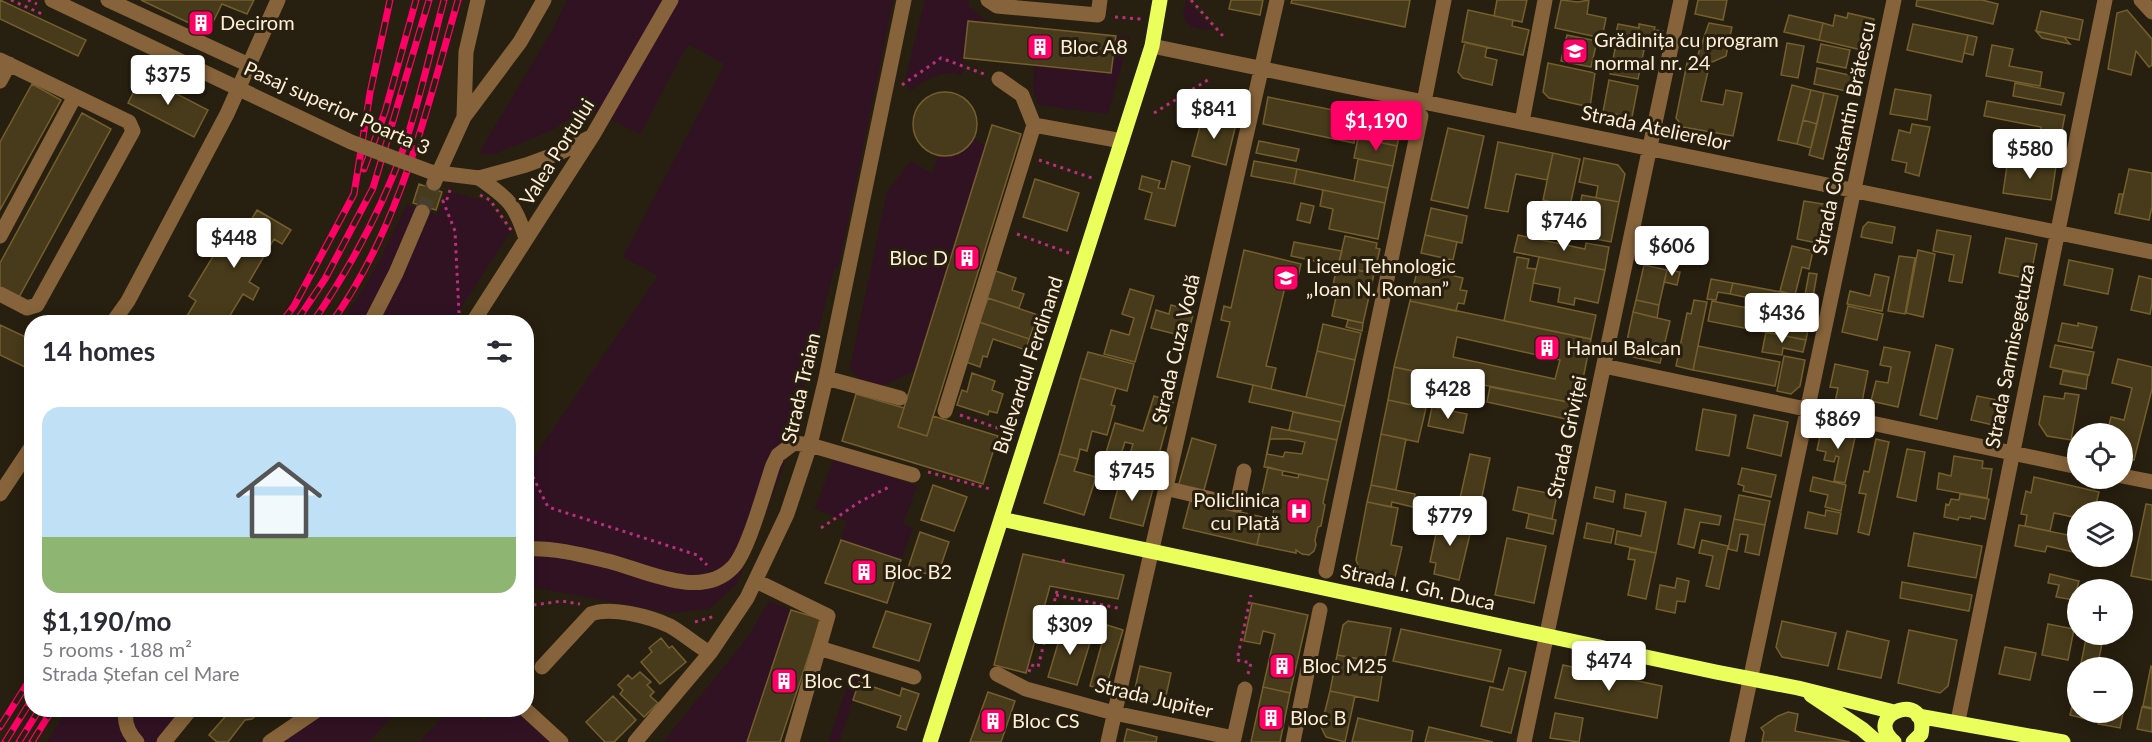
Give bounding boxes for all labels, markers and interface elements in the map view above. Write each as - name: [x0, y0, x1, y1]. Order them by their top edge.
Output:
- building icon: Decirom: [186, 8, 216, 38]
- place label: Decirom: [220, 10, 295, 34]
- street label: Strada Constantin Brătescu: [1806, 19, 1880, 257]
- place label: Grădinița cu program normal nr. 24: [1594, 27, 1779, 74]
- building icon: Bloc A8: [1025, 32, 1055, 62]
- place label: Bloc A8: [1060, 34, 1128, 58]
- school or university icon: Grădinița cu program normal nr. 24: [1560, 36, 1590, 66]
- pin: $375: [132, 55, 204, 106]
- street label: Pasaj superior Poarta 3: [241, 55, 434, 159]
- text: $375: [145, 62, 191, 86]
- pin: $841: [1178, 89, 1250, 140]
- street label: Valea Portului: [514, 94, 599, 209]
- text: $841: [1191, 96, 1237, 120]
- street label: Strada Atelierelor: [1580, 100, 1734, 155]
- pin: $1,190: [1327, 101, 1425, 152]
- text: $1,190: [1345, 108, 1407, 132]
- pin: $580: [1994, 129, 2066, 180]
- text: $580: [2007, 136, 2053, 160]
- pin: $746: [1528, 201, 1600, 252]
- text: $746: [1541, 208, 1587, 232]
- pin: $448: [198, 218, 270, 269]
- text: $448: [211, 225, 257, 249]
- pin: $606: [1636, 226, 1708, 277]
- text: $606: [1649, 233, 1695, 257]
- building icon: Bloc D: [952, 243, 982, 273]
- place label: Bloc D: [889, 245, 948, 269]
- place label: Liceul Tehnologic „Ioan N. Roman”: [1306, 253, 1456, 300]
- street label: Strada Sarmisegetuza: [1979, 262, 2039, 450]
- school or university icon: Liceul Tehnologic „Ioan N. Roman”: [1271, 263, 1301, 293]
- street label: Strada Cuza Vodă: [1146, 271, 1204, 426]
- street label: Bulevardul Ferdinand: [987, 273, 1067, 457]
- pin: $436: [1746, 293, 1818, 344]
- text: $436: [1759, 300, 1805, 324]
- street label: Strada Traian: [776, 330, 824, 445]
- building icon: Hanul Balcan: [1532, 333, 1562, 363]
- text: 14 homes: [42, 335, 155, 367]
- icon: filters: [483, 335, 516, 368]
- place label: Hanul Balcan: [1566, 335, 1681, 359]
- pin: $428: [1412, 369, 1484, 420]
- street label: Strada Griviței: [1541, 373, 1591, 500]
- text: $428: [1425, 376, 1471, 400]
- pin: $869: [1802, 399, 1874, 450]
- text: $869: [1815, 406, 1861, 430]
- map controls: [2067, 423, 2133, 723]
- button: locate: [2067, 423, 2133, 489]
- icon: home: [225, 446, 333, 554]
- pin: $745: [1096, 451, 1168, 502]
- text: $745: [1109, 458, 1155, 482]
- place label: Policlinica cu Plată: [1193, 487, 1280, 534]
- hospital icon: Policlinica cu Plată: [1284, 496, 1314, 526]
- pin: $779: [1414, 496, 1486, 547]
- button: layers: [2067, 501, 2133, 567]
- text: $779: [1427, 503, 1473, 527]
- building icon: Bloc B2: [849, 557, 879, 587]
- street label: Strada I. Gh. Duca: [1339, 558, 1498, 614]
- place label: Bloc B2: [884, 559, 952, 583]
- button: +: [2067, 579, 2133, 645]
- text: $1,190/mo: [42, 605, 172, 637]
- pin: $309: [1034, 605, 1106, 656]
- text: $309: [1047, 612, 1093, 636]
- text: 5 rooms · 188 m²: [42, 637, 192, 661]
- pin: $474: [1573, 641, 1645, 692]
- text: $474: [1586, 648, 1632, 672]
- building icon: Bloc M25: [1267, 651, 1297, 681]
- place label: Bloc M25: [1302, 653, 1387, 677]
- button: −: [2067, 657, 2133, 723]
- text: Strada Ștefan cel Mare: [42, 661, 239, 685]
- building icon: Bloc C1: [769, 666, 799, 696]
- place label: Bloc C1: [804, 668, 872, 692]
- street label: Strada Jupiter: [1093, 672, 1216, 722]
- building icon: Bloc B: [1256, 703, 1286, 733]
- place label: Bloc B: [1290, 705, 1346, 729]
- building icon: Bloc CS: [978, 706, 1008, 736]
- place label: Bloc CS: [1012, 708, 1080, 732]

